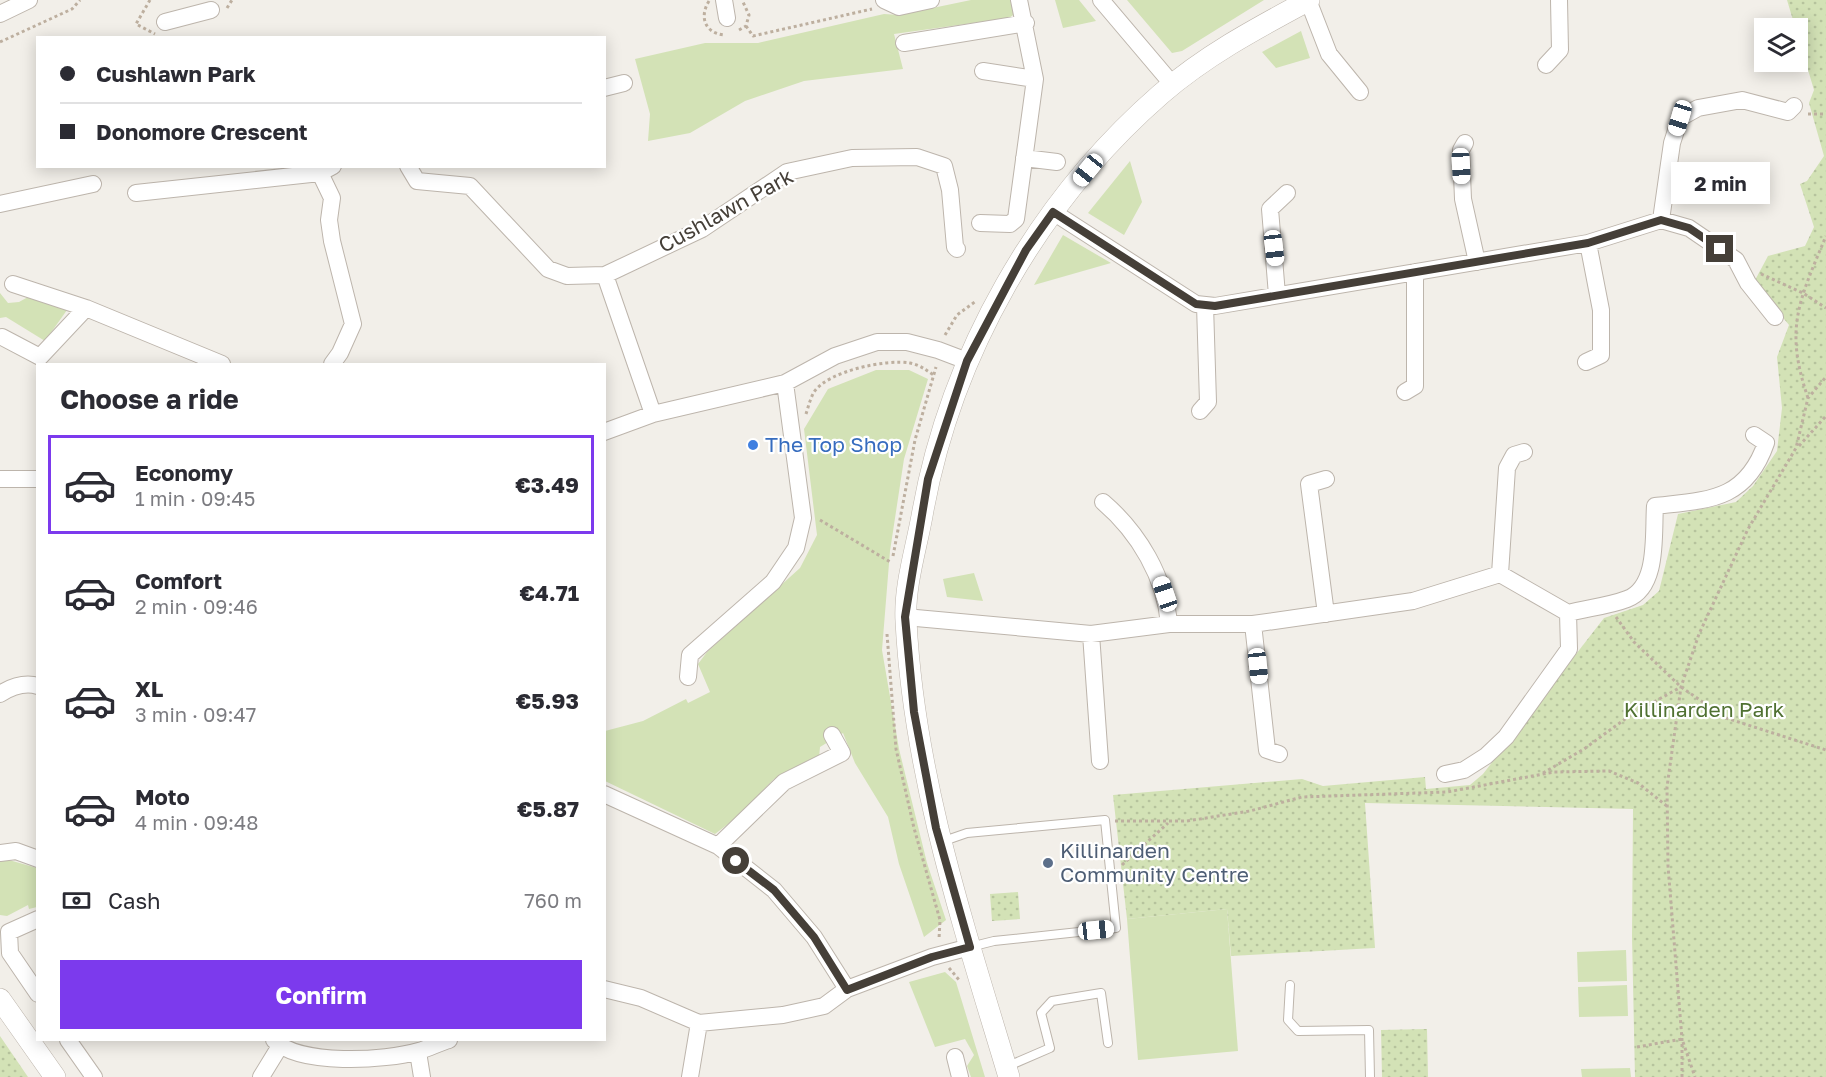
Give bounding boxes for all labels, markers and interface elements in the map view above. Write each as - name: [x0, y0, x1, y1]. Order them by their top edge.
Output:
- map controls: [1754, 18, 1808, 72]
- button: layers: [1754, 18, 1808, 72]
- text: Cushlawn Park: [96, 60, 256, 87]
- car: [1666, 98, 1694, 138]
- text: Donomore Crescent: [96, 118, 308, 145]
- car: [1451, 148, 1471, 184]
- car: [1070, 150, 1106, 190]
- street label: Cushlawn Park: [654, 162, 798, 258]
- callout: 2 min: [1670, 162, 1770, 204]
- text: 2 min: [1694, 171, 1747, 195]
- car: [1263, 229, 1285, 267]
- route end: [1706, 235, 1733, 262]
- text: Choose a ride: [60, 383, 239, 415]
- place label: The Top Shop: [765, 431, 902, 457]
- marker: The Top Shop: [746, 438, 760, 452]
- icon: car: [63, 458, 117, 512]
- text: Economy: [135, 459, 233, 486]
- text: €3.49: [515, 471, 579, 498]
- text: 1 min · 09:45: [135, 486, 255, 510]
- icon: car: [63, 566, 117, 620]
- text: Comfort: [135, 567, 222, 594]
- car: [1151, 574, 1179, 614]
- text: €4.71: [519, 579, 579, 606]
- text: 2 min · 09:46: [135, 594, 258, 618]
- car: [1247, 647, 1269, 685]
- icon: car: [63, 674, 117, 728]
- text: XL: [135, 675, 163, 702]
- text: €5.93: [516, 687, 579, 714]
- park label: Killinarden Park: [1624, 696, 1784, 722]
- text: 3 min · 09:47: [135, 702, 256, 726]
- icon: car: [63, 782, 117, 836]
- text: Moto: [135, 783, 190, 810]
- text: €5.87: [517, 795, 579, 822]
- text: 4 min · 09:48: [135, 810, 258, 834]
- place label: Killinarden Community Centre: [1060, 837, 1249, 887]
- route start: [722, 847, 749, 874]
- marker: Killinarden Community Centre: [1041, 856, 1055, 870]
- icon: cash: [60, 884, 93, 917]
- text: Cash: [108, 887, 161, 914]
- text: 760 m: [524, 888, 582, 912]
- car: [1077, 919, 1115, 941]
- button: Confirm: [60, 960, 582, 1029]

